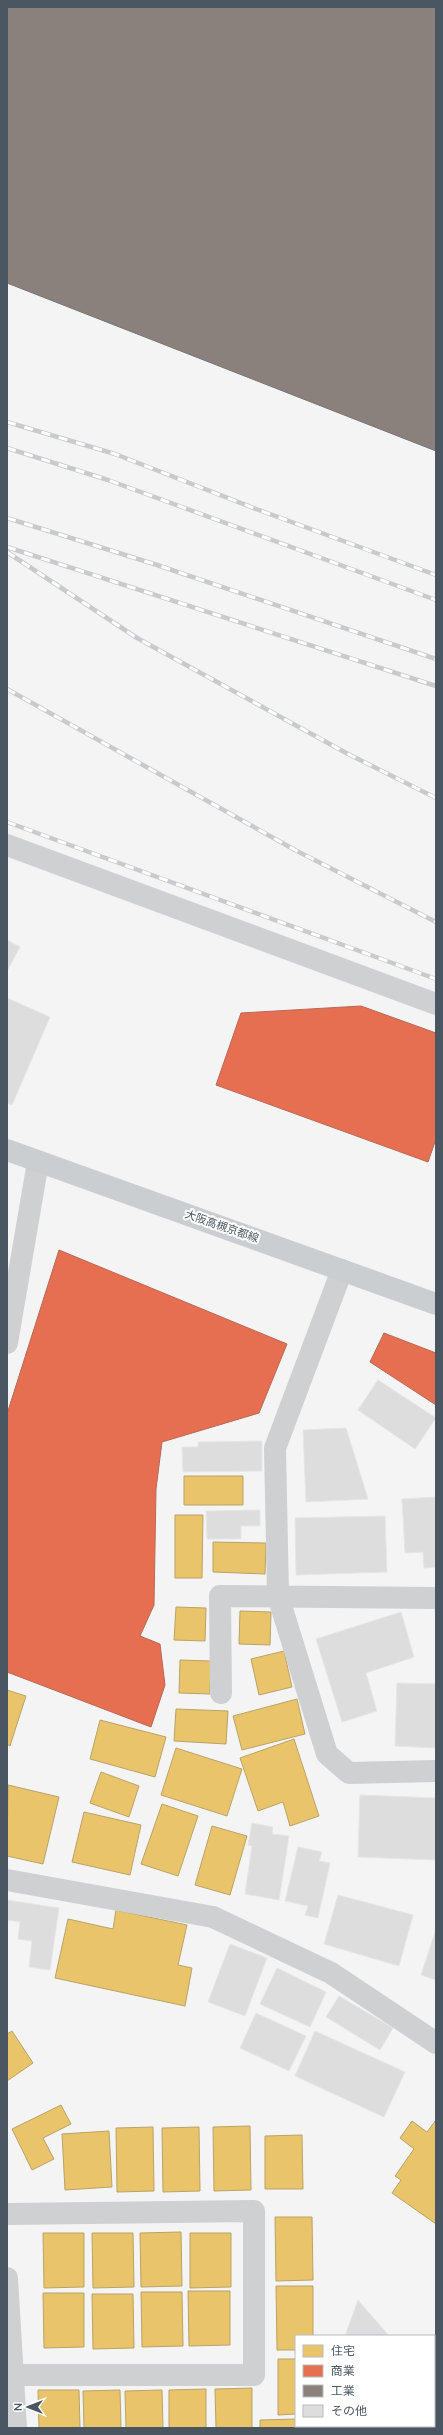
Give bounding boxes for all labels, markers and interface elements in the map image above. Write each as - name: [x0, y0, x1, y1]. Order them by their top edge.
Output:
- street label: 大阪高槻京都線: [183, 1207, 261, 1245]
- legend: [295, 2335, 435, 2427]
- text: 住宅: [331, 2343, 355, 2358]
- text: 商業: [331, 2363, 355, 2378]
- text: 工業: [331, 2383, 355, 2398]
- north arrow: [8, 2387, 48, 2427]
- text: N: [11, 2403, 25, 2411]
- text: その他: [331, 2403, 367, 2418]

